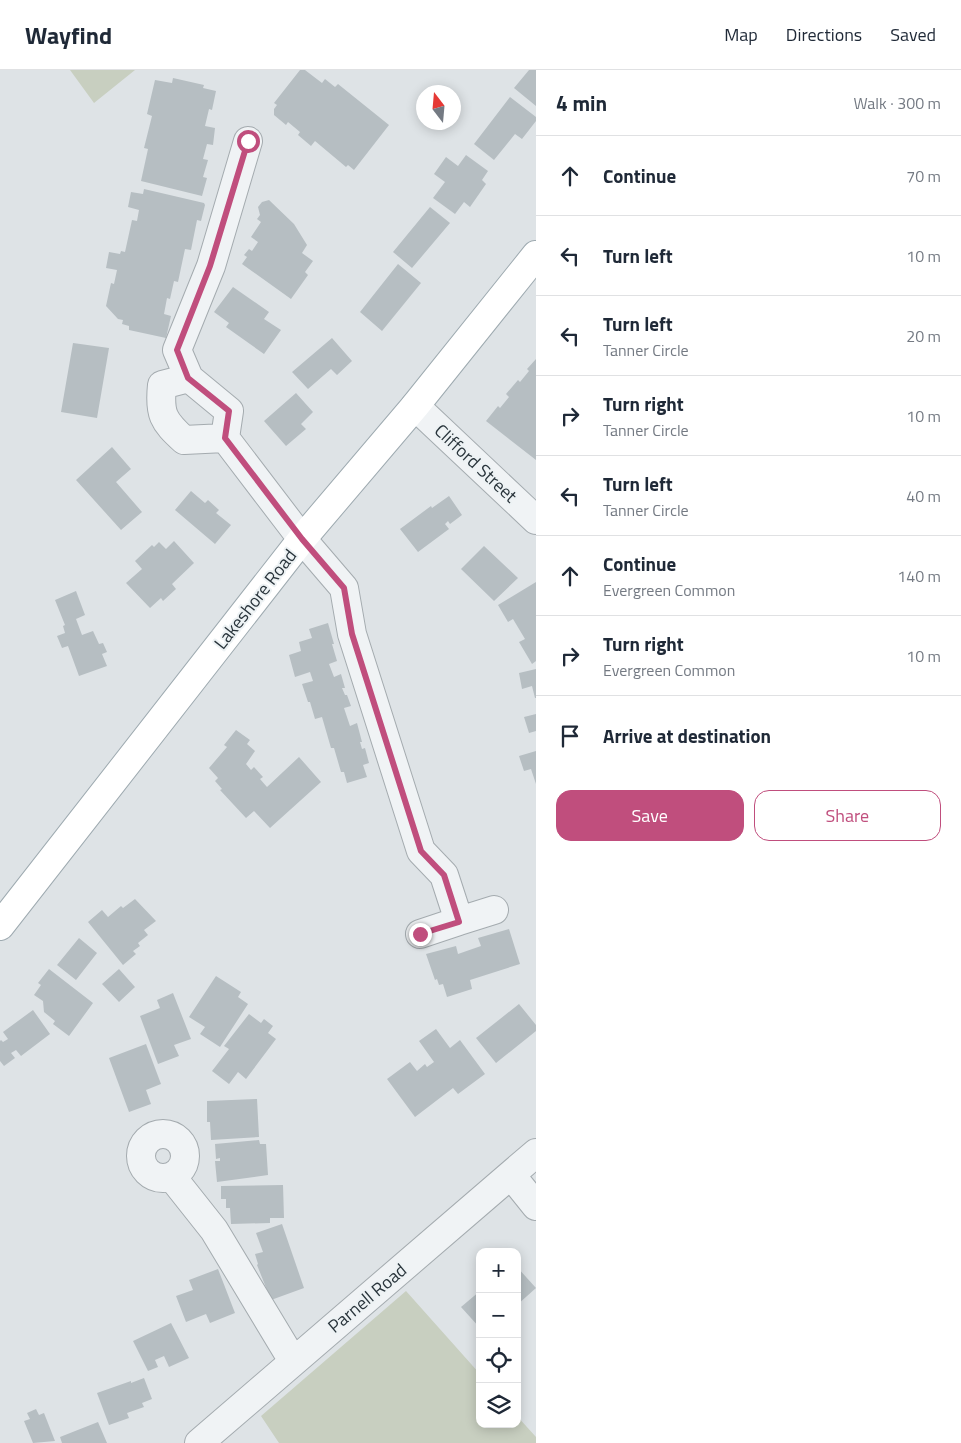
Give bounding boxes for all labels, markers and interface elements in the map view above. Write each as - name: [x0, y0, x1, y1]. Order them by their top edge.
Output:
- text: Wayfind: [25, 17, 112, 53]
- text: Map: [724, 21, 758, 48]
- text: Directions: [786, 21, 862, 48]
- text: Saved: [890, 21, 936, 48]
- north arrow: [416, 85, 461, 130]
- text: 4 min: [556, 87, 607, 119]
- text: Walk · 300 m: [853, 91, 941, 115]
- route start: [237, 130, 260, 153]
- text: Continue: [603, 161, 676, 190]
- icon: ahead: [556, 162, 584, 190]
- text: 70 m: [906, 164, 941, 188]
- text: Turn left: [603, 241, 673, 270]
- icon: left: [556, 242, 584, 270]
- text: 10 m: [906, 244, 941, 268]
- text: Turn left: [603, 309, 673, 338]
- icon: left: [556, 322, 584, 350]
- text: 20 m: [906, 324, 941, 348]
- text: Tanner Circle: [603, 338, 689, 362]
- text: Turn right: [603, 389, 684, 418]
- icon: right: [556, 402, 584, 430]
- text: 10 m: [906, 404, 941, 428]
- street label: Clifford Street: [428, 417, 524, 509]
- text: Tanner Circle: [603, 418, 689, 442]
- text: Turn left: [603, 469, 673, 498]
- icon: left: [556, 482, 584, 510]
- text: 40 m: [906, 484, 941, 508]
- text: Tanner Circle: [603, 498, 689, 522]
- street label: Lakeshore Road: [207, 543, 303, 655]
- text: Continue: [603, 549, 676, 578]
- icon: ahead: [556, 562, 584, 590]
- text: 140 m: [897, 564, 941, 588]
- text: Evergreen Common: [603, 578, 735, 602]
- text: Turn right: [603, 629, 684, 658]
- icon: right: [556, 642, 584, 670]
- text: 10 m: [906, 644, 941, 668]
- text: Evergreen Common: [603, 658, 735, 682]
- text: Arrive at destination: [603, 721, 771, 750]
- icon: arrive: [556, 722, 584, 750]
- button: Save: [556, 790, 744, 841]
- button: Share: [754, 790, 941, 841]
- route end: [409, 923, 432, 946]
- map controls: [476, 1248, 521, 1428]
- button: +: [476, 1248, 521, 1293]
- street label: Parnell Road: [322, 1257, 412, 1339]
- button: −: [476, 1293, 521, 1338]
- button: locate: [476, 1338, 521, 1383]
- button: layers: [476, 1383, 521, 1428]

